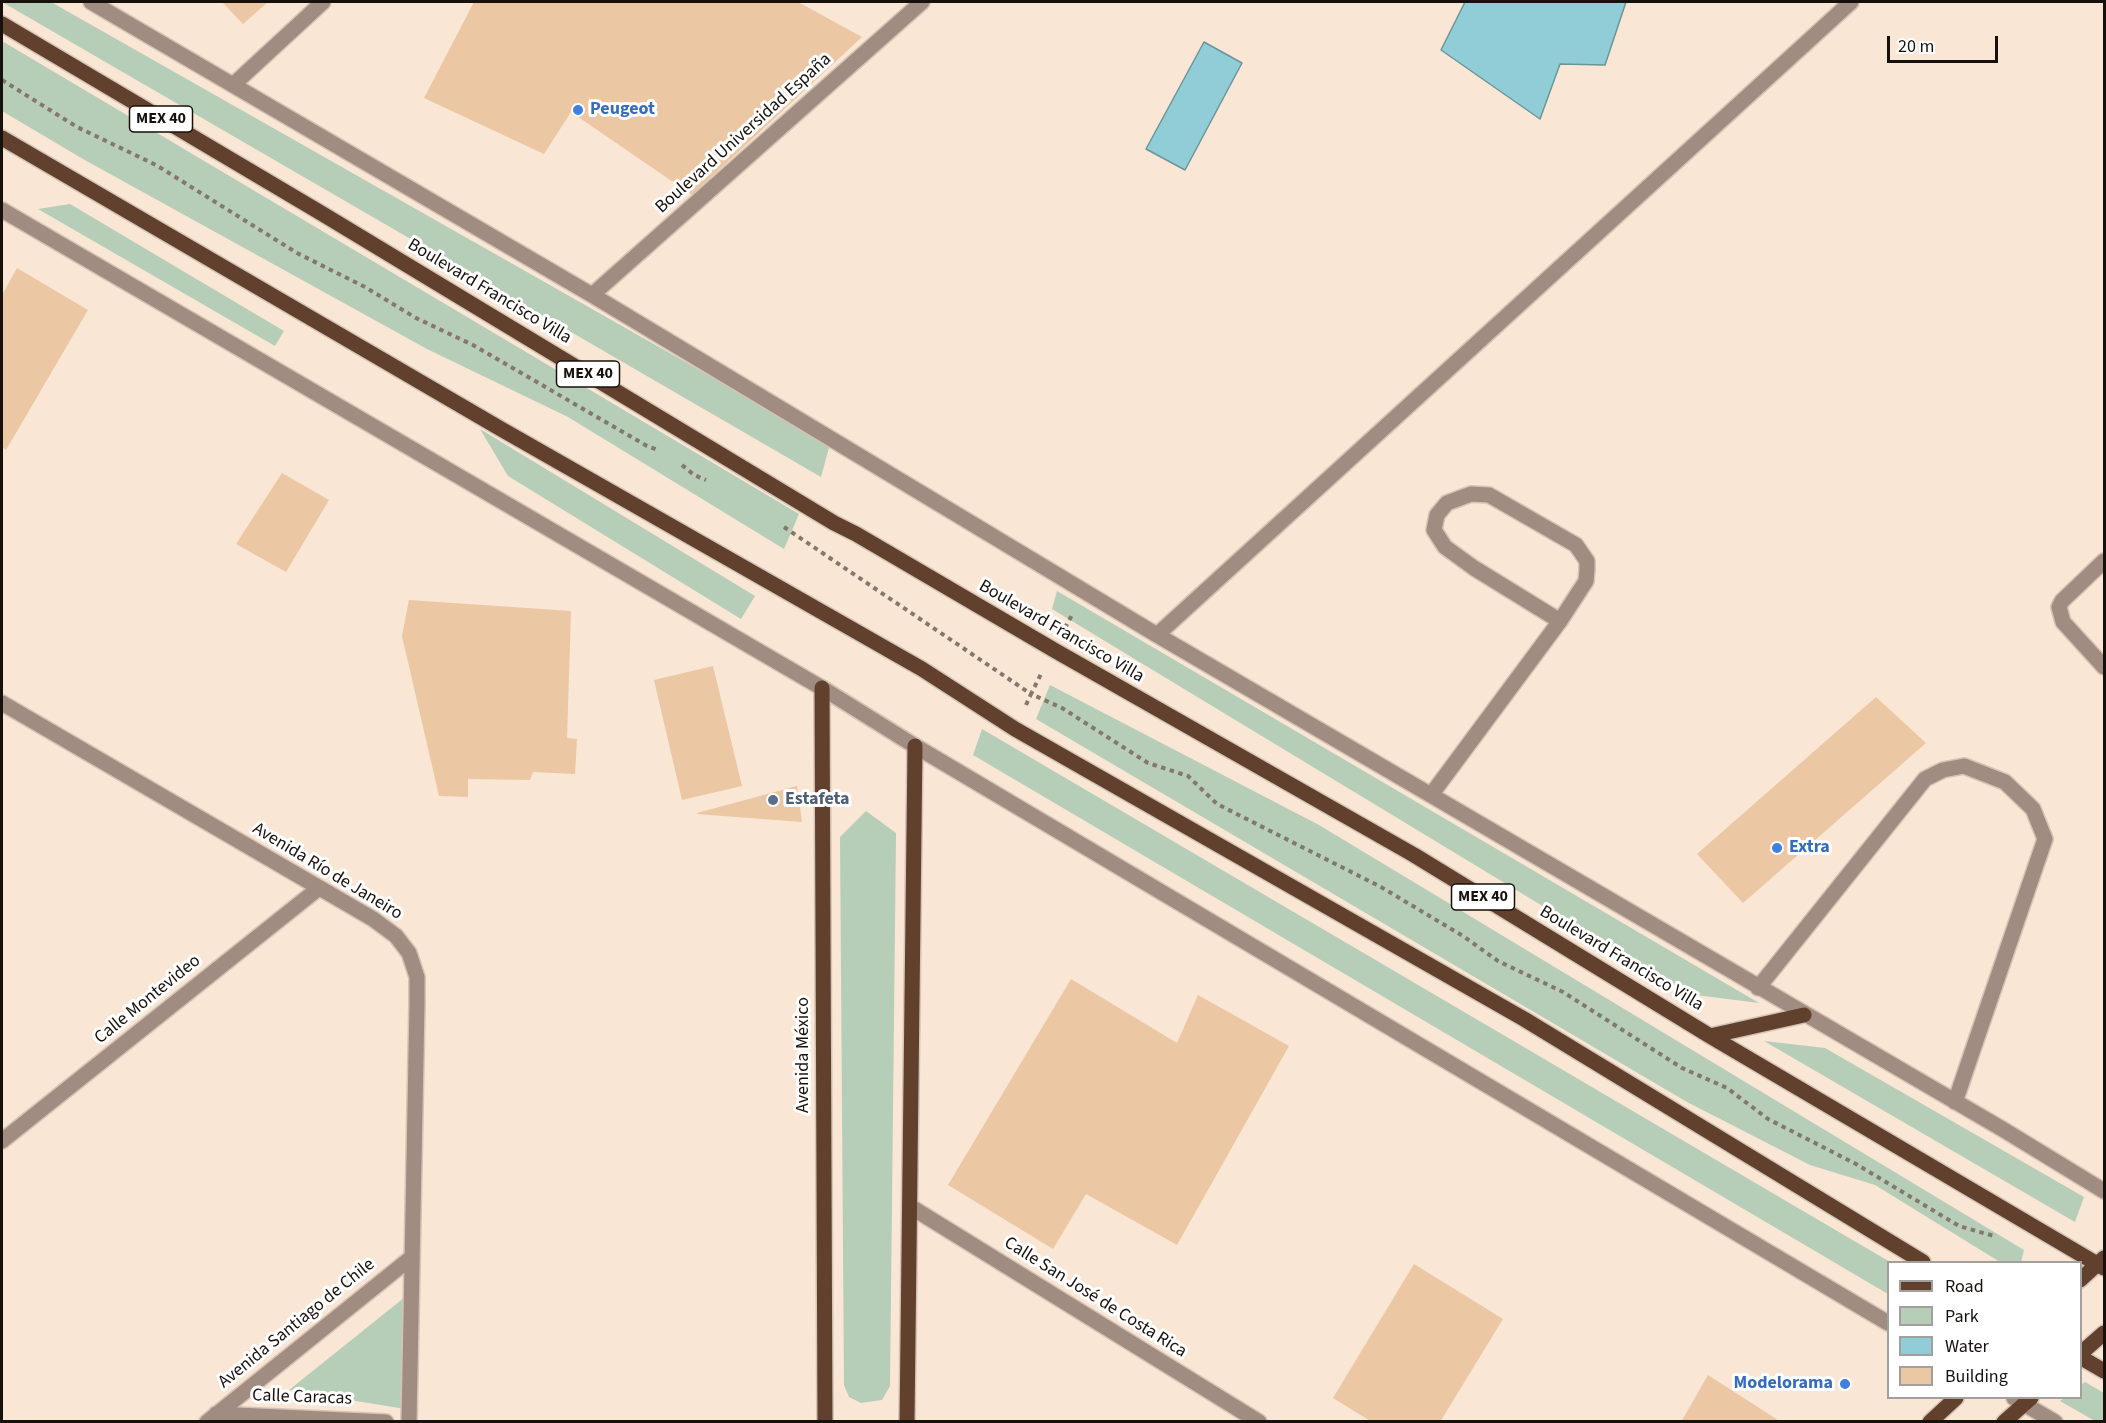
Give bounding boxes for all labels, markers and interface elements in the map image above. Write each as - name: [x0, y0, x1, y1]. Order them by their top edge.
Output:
- scale bar: [1890, 24, 2001, 62]
- text: 20 m: [1898, 34, 1934, 59]
- street label: Boulevard Universidad España: [652, 49, 836, 219]
- place label: Peugeot: [590, 99, 655, 121]
- marker: Peugeot: [571, 103, 585, 117]
- road number: MEX 40: [130, 106, 192, 132]
- street label: Boulevard Francisco Villa: [403, 235, 575, 349]
- road number: MEX 40: [556, 361, 620, 387]
- street label: Boulevard Francisco Villa: [975, 576, 1147, 688]
- place label: Estafeta: [785, 789, 850, 811]
- marker: Estafeta: [766, 793, 780, 807]
- street label: Avenida Río de Janeiro: [248, 819, 406, 925]
- place label: Extra: [1789, 837, 1830, 859]
- marker: Extra: [1770, 841, 1784, 855]
- road number: MEX 40: [1452, 884, 1514, 910]
- street label: Boulevard Francisco Villa: [1535, 902, 1707, 1016]
- street label: Calle Montevideo: [91, 951, 205, 1049]
- street label: Avenida México: [793, 997, 815, 1113]
- street label: Calle San José de Costa Rica: [1000, 1233, 1190, 1363]
- street label: Avenida Santiago de Chile: [215, 1254, 379, 1394]
- legend: [1887, 1261, 2082, 1399]
- text: Road: [1945, 1274, 1984, 1299]
- text: Park: [1945, 1304, 1979, 1329]
- text: Water: [1945, 1334, 1989, 1359]
- text: Building: [1945, 1364, 2008, 1389]
- place label: Modelorama: [1733, 1373, 1833, 1395]
- marker: Modelorama: [1838, 1377, 1852, 1391]
- street label: Calle Caracas: [252, 1385, 352, 1411]

